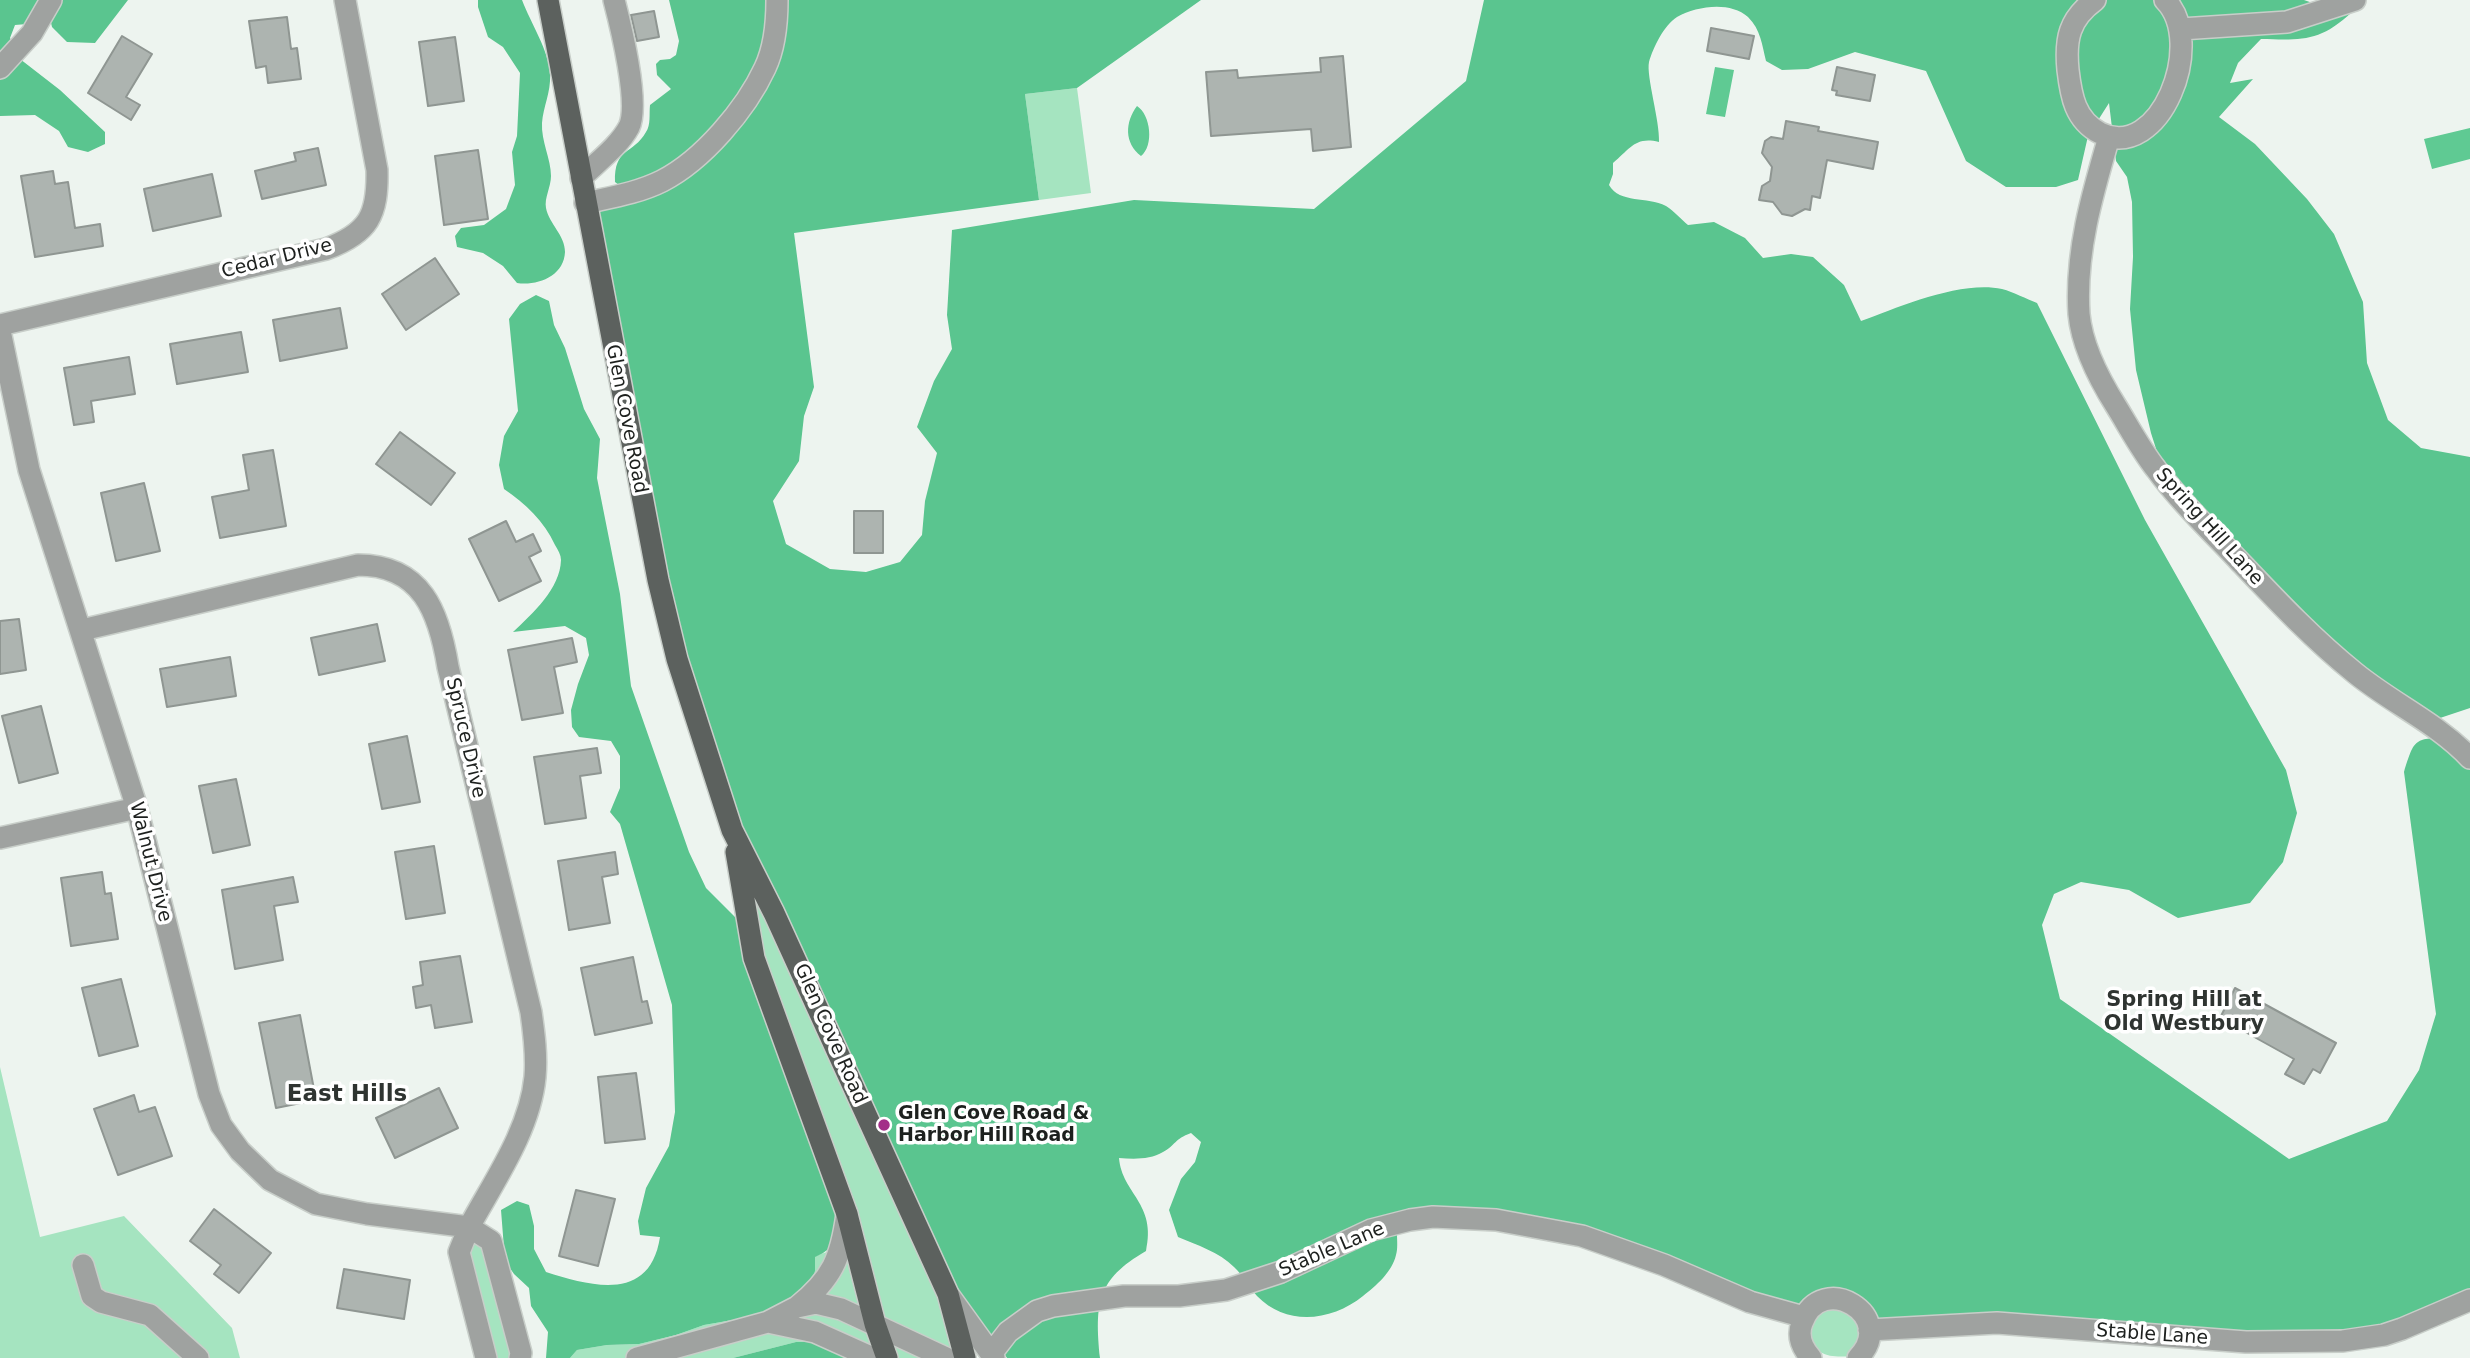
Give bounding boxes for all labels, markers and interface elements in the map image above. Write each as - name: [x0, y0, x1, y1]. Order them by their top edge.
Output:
- street label: Cedar Drive: [219, 234, 335, 284]
- street label: Glen Cove Road: [600, 343, 652, 495]
- street label: Spring Hill Lane: [2151, 464, 2267, 590]
- street label: Spruce Drive: [440, 676, 490, 800]
- street label: Walnut Drive: [124, 800, 176, 924]
- street label: Glen Cove Road: [789, 960, 871, 1108]
- district label: Spring Hill at Old Westbury: [2104, 988, 2264, 1038]
- district label: East Hills: [287, 1081, 407, 1109]
- place label: Glen Cove Road & Harbor Hill Road: [898, 1103, 1089, 1147]
- marker: Glen Cove Road & Harbor Hill Road: [876, 1117, 892, 1133]
- street label: Stable Lane: [1276, 1218, 1388, 1282]
- street label: Stable Lane: [2095, 1320, 2209, 1350]

